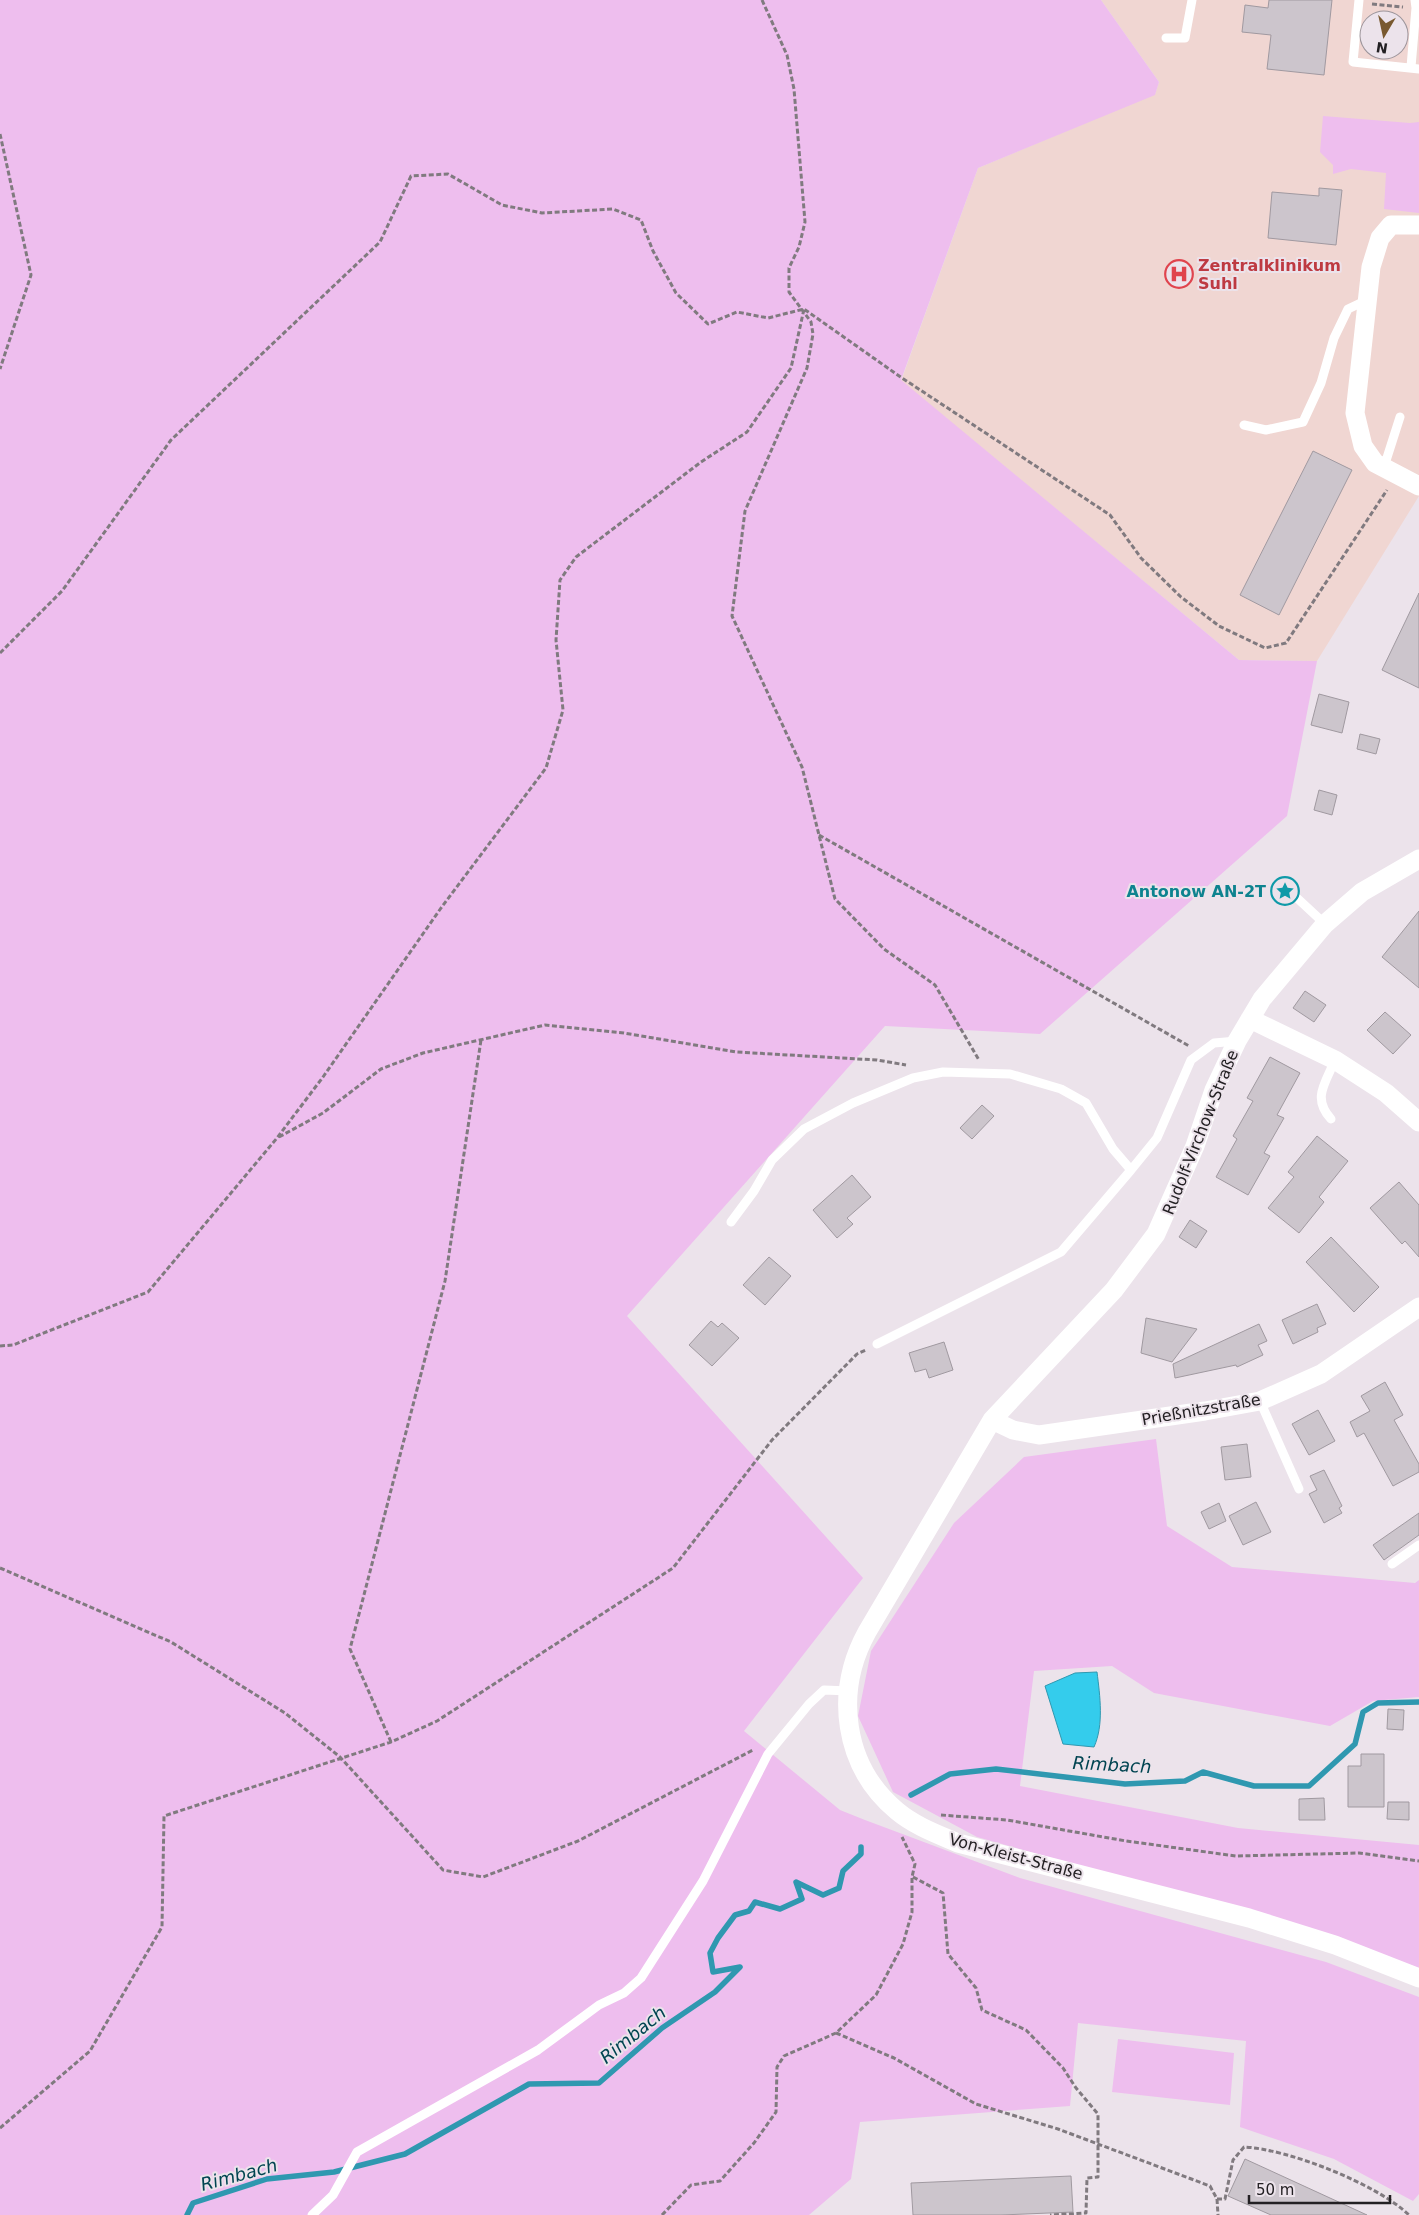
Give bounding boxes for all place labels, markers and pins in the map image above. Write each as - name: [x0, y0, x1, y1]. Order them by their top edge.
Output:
- place label: Zentralklinikum Suhl: [1198, 256, 1341, 293]
- hospital icon: Zentralklinikum Suhl: [1164, 259, 1194, 289]
- place icon: Antonow AN-2T: [1270, 876, 1300, 906]
- place label: Antonow AN-2T: [1126, 882, 1266, 901]

